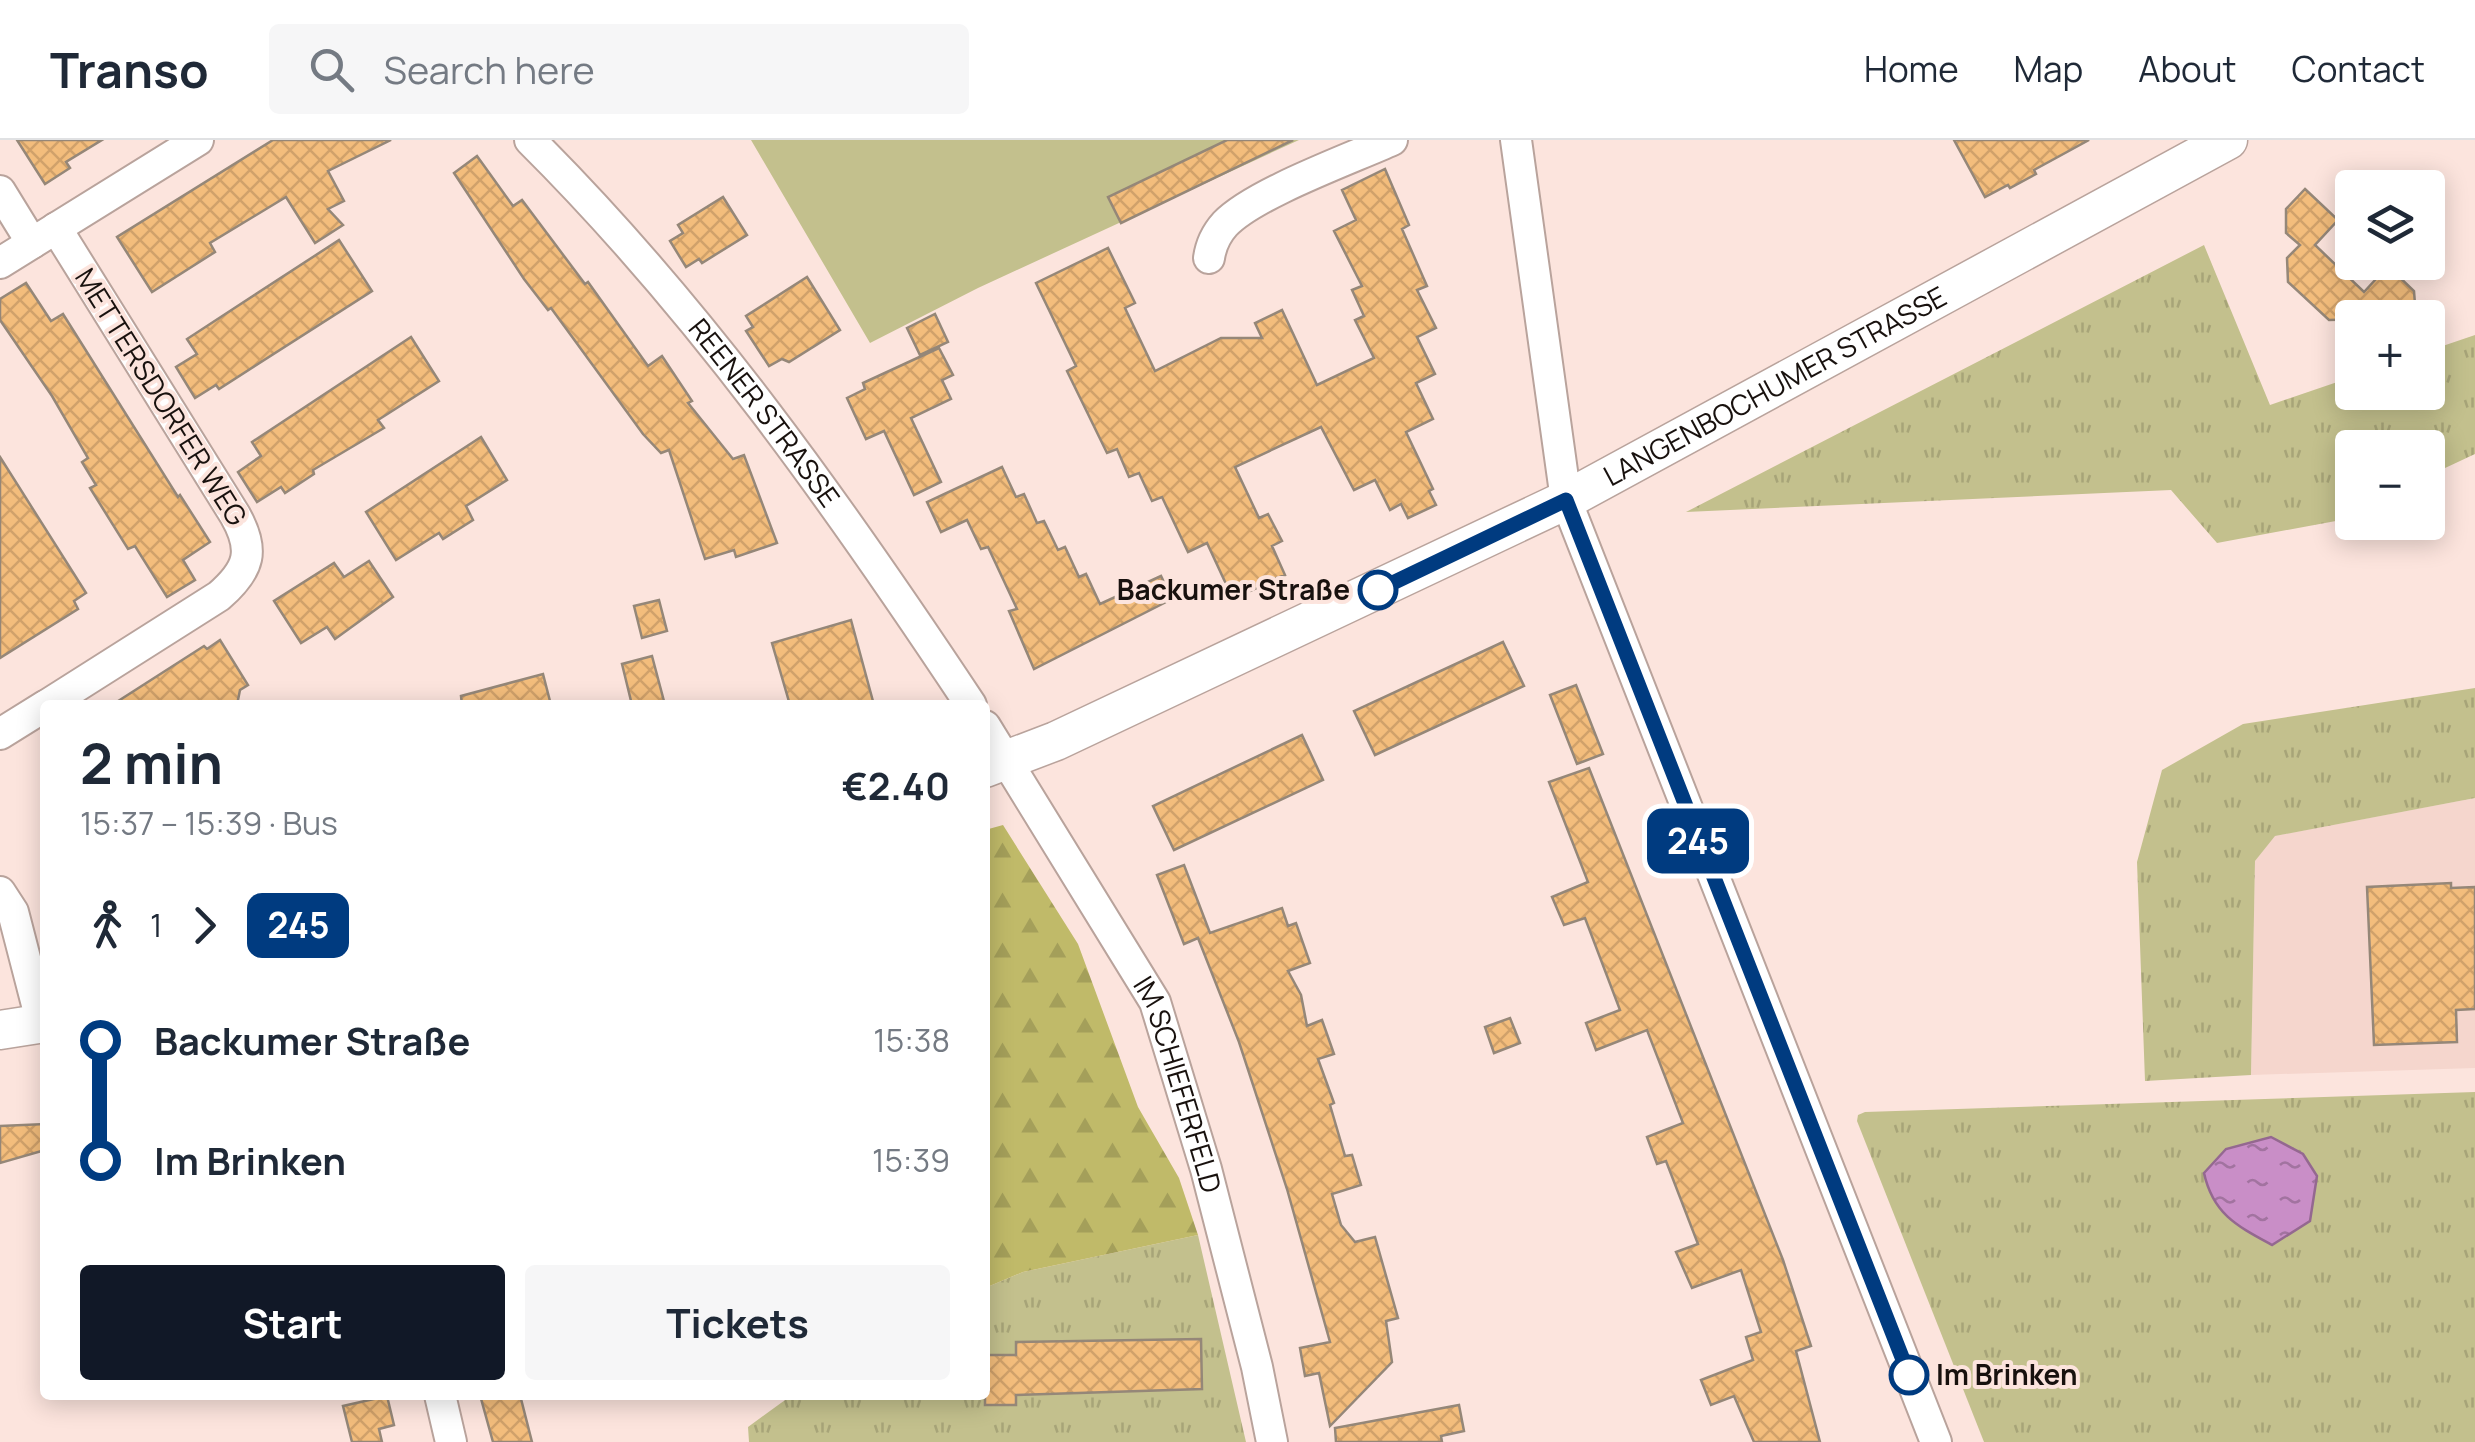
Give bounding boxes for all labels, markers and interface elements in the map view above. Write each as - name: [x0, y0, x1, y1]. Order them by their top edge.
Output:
- search box: [269, 24, 969, 114]
- text: Transo: [50, 37, 209, 102]
- icon: search: [304, 42, 359, 97]
- text: Search here: [384, 43, 595, 95]
- text: Home: [1864, 45, 1959, 93]
- text: Map: [2014, 45, 2083, 93]
- text: About: [2138, 45, 2237, 93]
- text: Contact: [2292, 45, 2425, 93]
- map controls: [2335, 170, 2445, 540]
- button: layers: [2335, 170, 2445, 280]
- street label: METTERSDORFER WEG: [67, 261, 257, 532]
- street label: LANGENBOCHUMER STRASSE: [1596, 277, 1953, 494]
- button: +: [2335, 300, 2445, 410]
- street label: REENER STRASSE: [681, 310, 849, 514]
- button: −: [2335, 430, 2445, 540]
- place label: Backumer Straße: [1117, 570, 1350, 608]
- marker: Backumer Straße: [1359, 571, 1397, 609]
- text: 2 min: [80, 725, 223, 801]
- text: €2.40: [842, 759, 950, 811]
- text: 15:37 – 15:39 · Bus: [80, 801, 338, 845]
- line badge: 245: [1640, 808, 1756, 874]
- text: 245: [1667, 817, 1729, 865]
- icon: walk: [80, 898, 135, 953]
- icon: forward: [177, 898, 232, 953]
- text: 245: [267, 901, 329, 949]
- text: 1: [150, 903, 162, 947]
- street label: IM SCHIEFERFELD: [1126, 969, 1231, 1197]
- text: Backumer Straße: [154, 1014, 470, 1066]
- text: 15:38: [873, 1018, 950, 1062]
- text: Im Brinken: [154, 1134, 346, 1186]
- text: 15:39: [872, 1138, 950, 1182]
- button: Start: [80, 1265, 505, 1380]
- button: Tickets: [525, 1265, 950, 1380]
- place label: Im Brinken: [1936, 1355, 2078, 1393]
- marker: Im Brinken: [1890, 1356, 1928, 1394]

